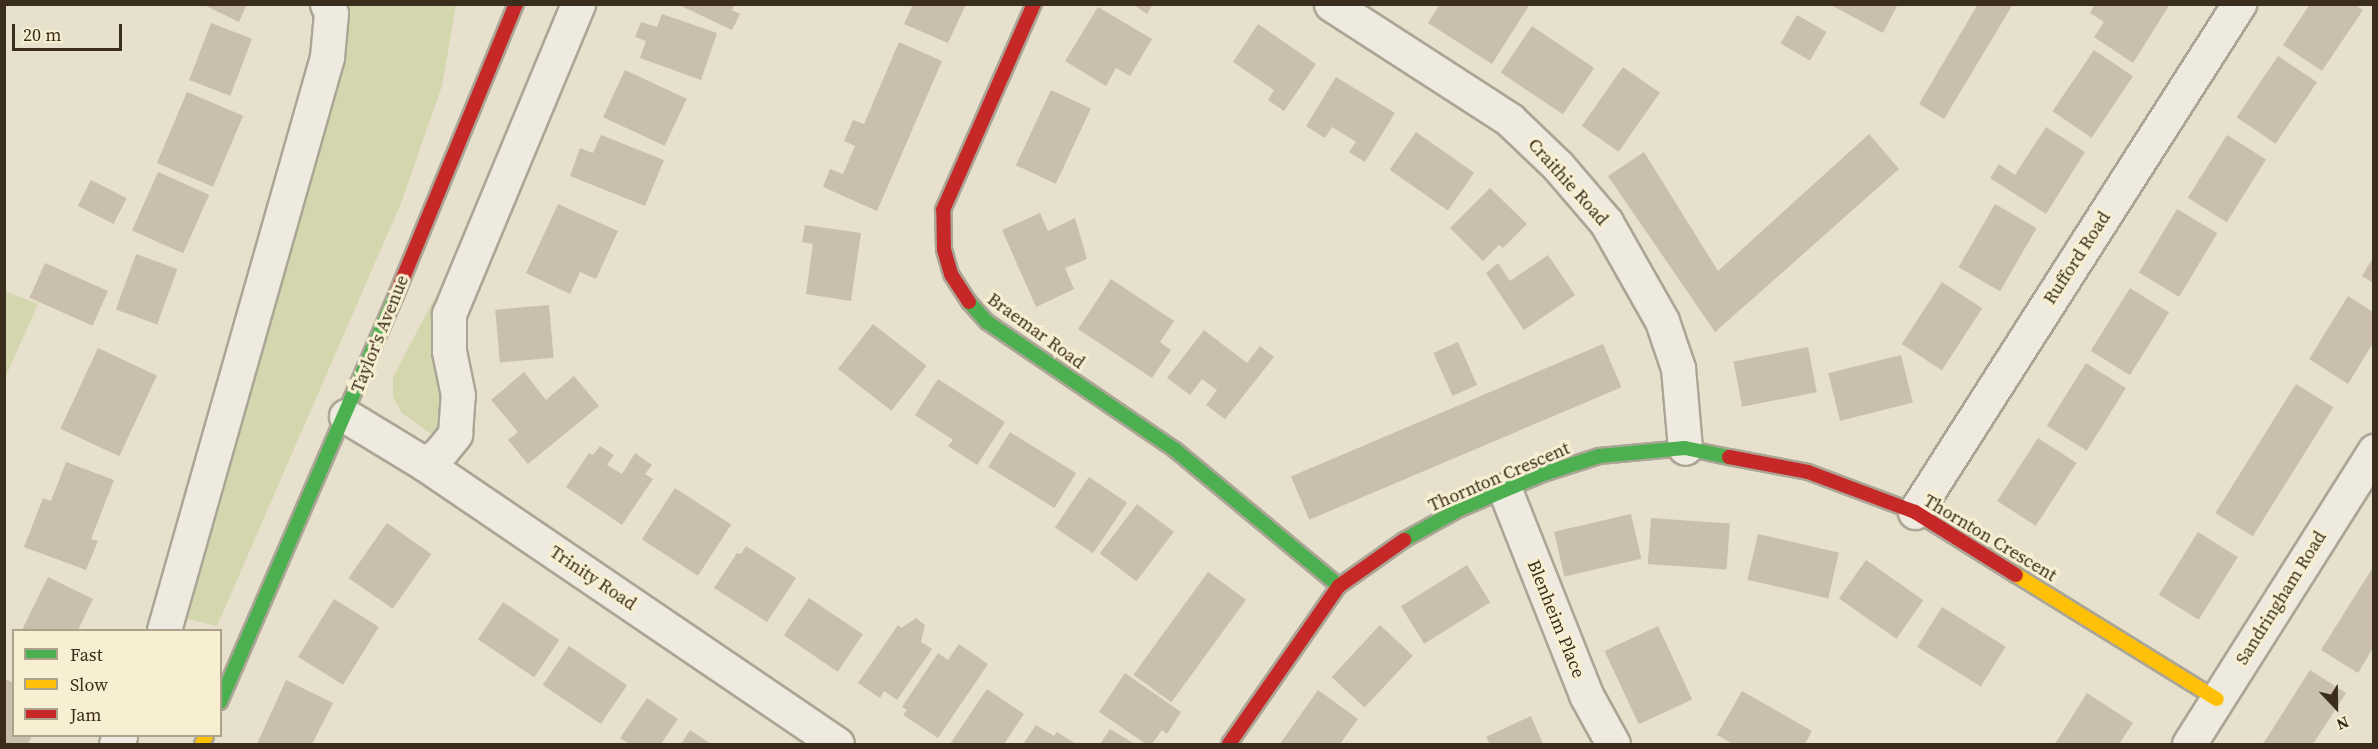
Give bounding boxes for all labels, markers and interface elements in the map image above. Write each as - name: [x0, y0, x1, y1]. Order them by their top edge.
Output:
- scale bar: [15, 12, 124, 50]
- text: 20 m: [23, 22, 61, 47]
- street label: Craithie Road: [1523, 134, 1613, 230]
- street label: Rufford Road: [2039, 208, 2115, 308]
- street label: Taylor's Avenue: [347, 272, 413, 396]
- street label: Braemar Road: [983, 288, 1089, 374]
- street label: Thornton Crescent: [1425, 438, 1573, 516]
- street label: Thornton Crescent: [1920, 490, 2060, 586]
- street label: Sandringham Road: [2231, 527, 2331, 669]
- street label: Trinity Road: [546, 541, 640, 615]
- street label: Blenheim Place: [1523, 557, 1589, 681]
- legend: [12, 629, 222, 737]
- text: Fast: [70, 642, 103, 667]
- text: Slow: [70, 672, 108, 697]
- north arrow: [2306, 677, 2366, 737]
- text: Jam: [70, 702, 102, 727]
- text: N: [2333, 711, 2352, 736]

